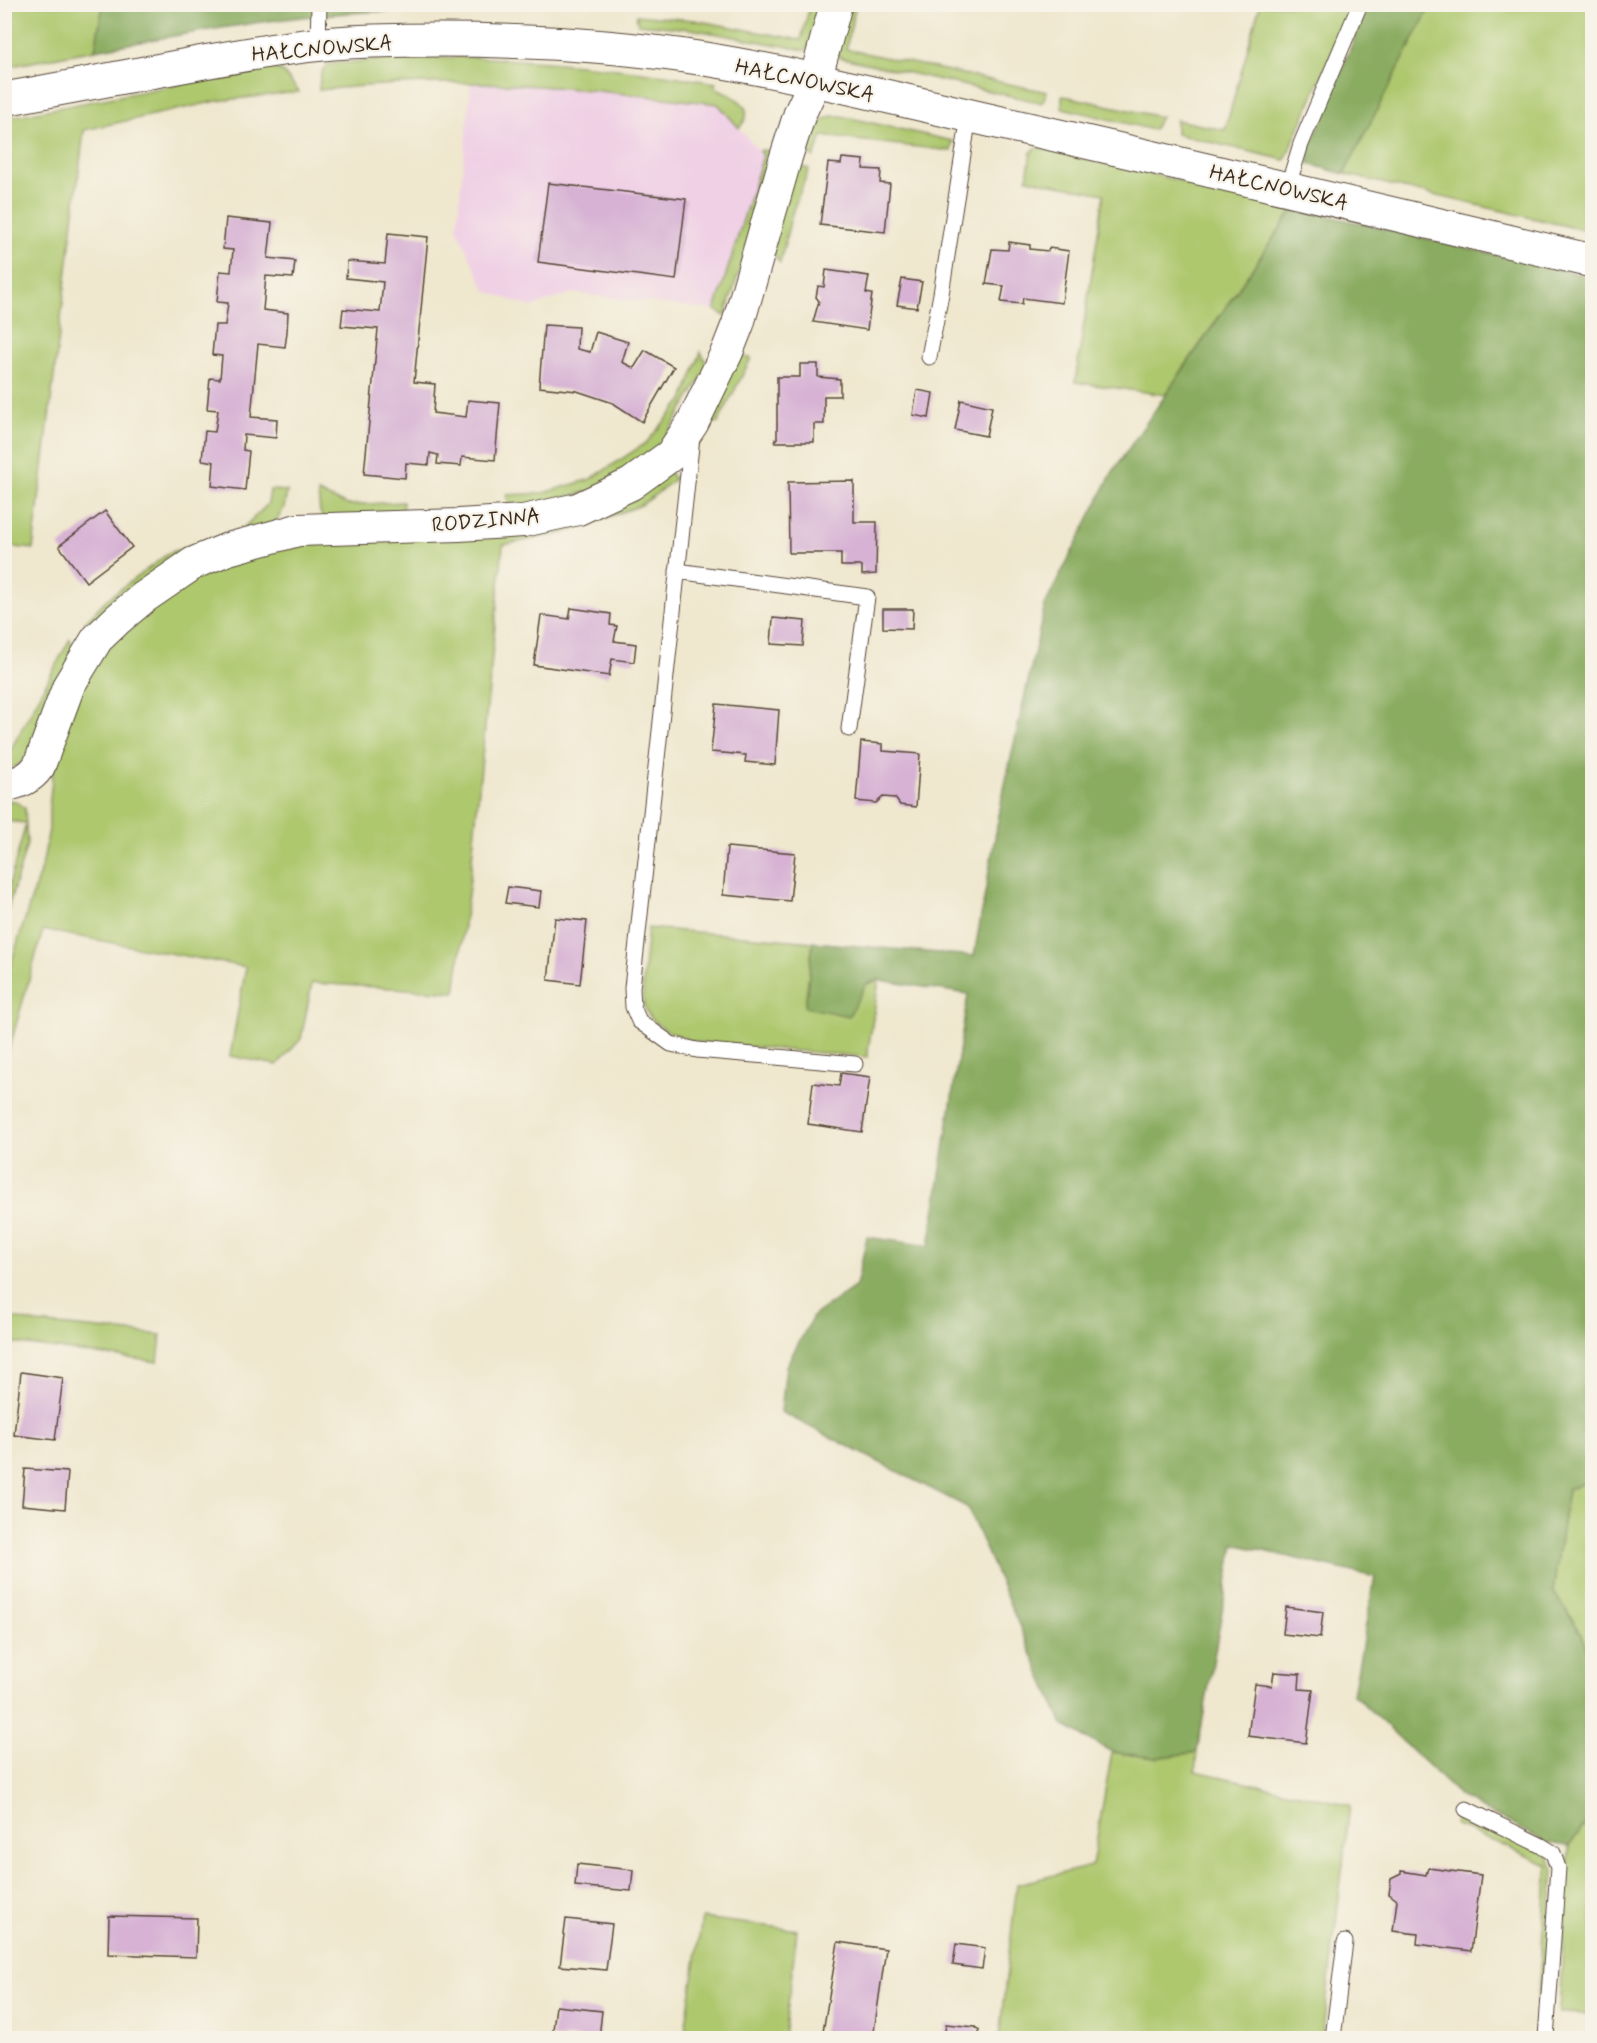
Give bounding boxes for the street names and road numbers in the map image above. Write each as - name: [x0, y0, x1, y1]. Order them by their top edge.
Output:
- street label: HAŁCNOWSKA: [250, 29, 394, 69]
- street label: HAŁCNOWSKA: [733, 53, 877, 109]
- street label: HAŁCNOWSKA: [1207, 158, 1351, 218]
- street label: RODZINNA: [431, 502, 542, 540]

